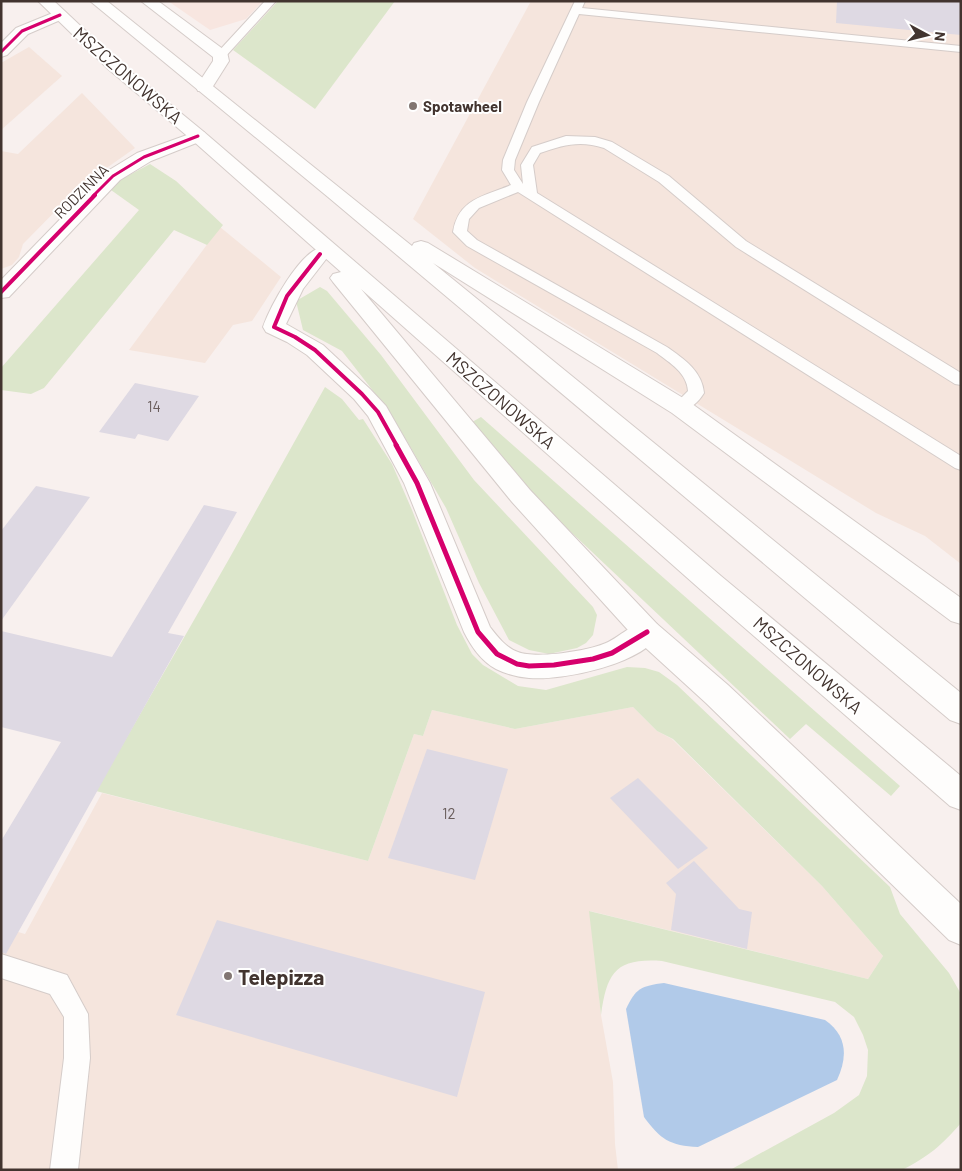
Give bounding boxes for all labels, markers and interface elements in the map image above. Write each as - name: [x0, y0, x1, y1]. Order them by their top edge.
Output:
- north arrow: [902, 10, 952, 60]
- street label: MSZCZONOWSKA: [69, 22, 187, 128]
- text: N: [931, 31, 949, 42]
- place label: Spotawheel: [423, 97, 502, 115]
- marker: Spotawheel: [407, 100, 419, 112]
- street label: RODZINNA: [50, 160, 112, 222]
- street label: MSZCZONOWSKA: [442, 347, 560, 453]
- house number: 14: [147, 397, 161, 415]
- street label: MSZCZONOWSKA: [749, 612, 867, 718]
- house number: 12: [442, 804, 456, 822]
- place label: Telepizza: [238, 964, 324, 989]
- marker: Telepizza: [222, 970, 234, 982]

